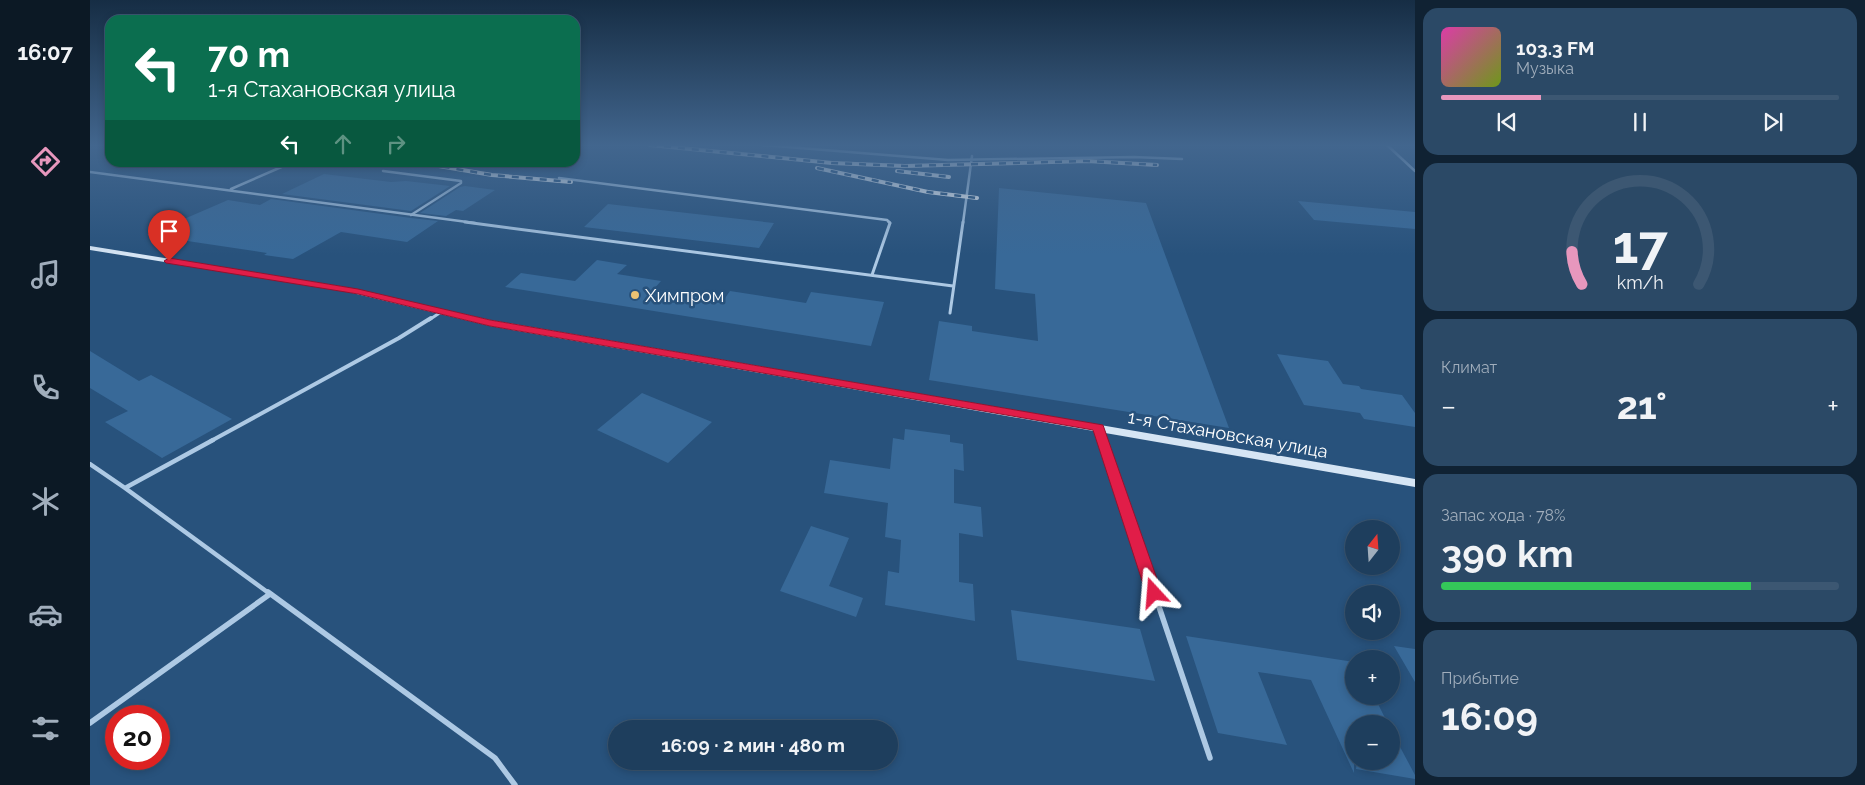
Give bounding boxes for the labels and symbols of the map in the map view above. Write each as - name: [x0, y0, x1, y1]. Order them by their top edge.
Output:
- pin: [148, 210, 190, 261]
- place label: Химпром: [645, 285, 724, 306]
- marker: Химпром: [629, 289, 641, 301]
- street label: 1-я Стахановская улица: [1126, 406, 1330, 462]
- north arrow: [1345, 520, 1400, 575]
- position arrow: [1127, 566, 1179, 618]
- speed limit sign: 20: [105, 705, 170, 770]

